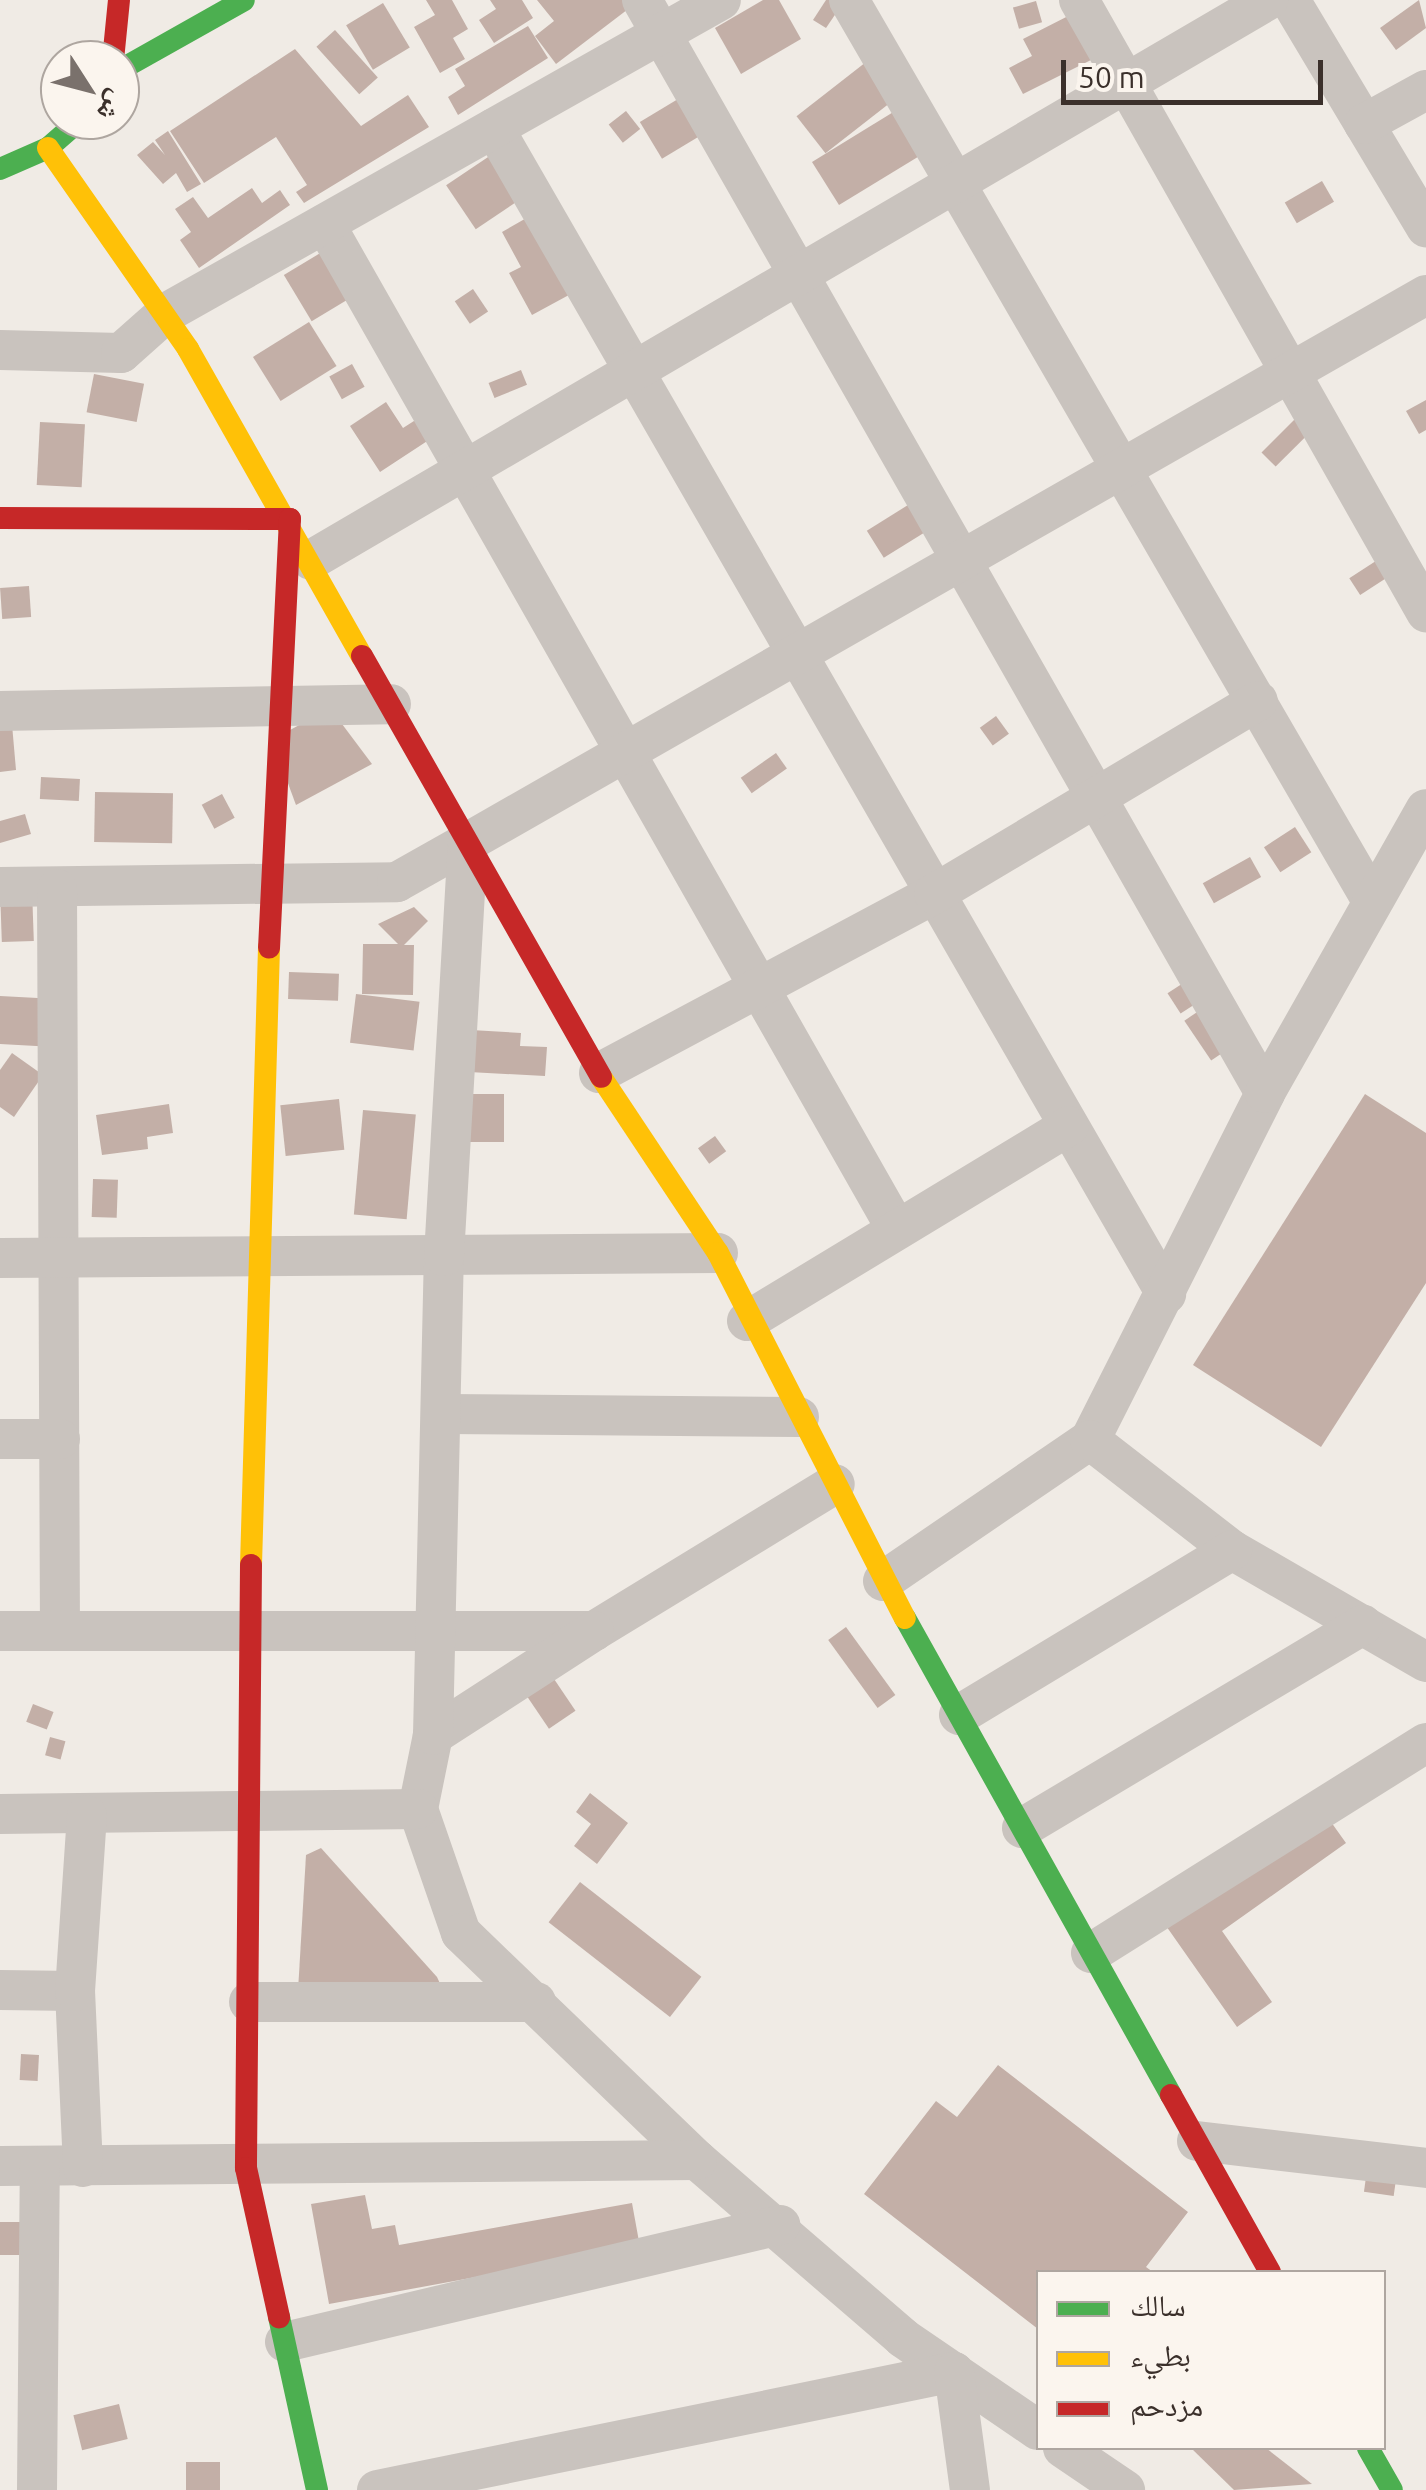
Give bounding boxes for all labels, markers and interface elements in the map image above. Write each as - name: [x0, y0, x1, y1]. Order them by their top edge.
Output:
- north arrow: [40, 40, 140, 140]
- scale bar: [1066, 40, 1328, 102]
- text: 50 m: [1078, 60, 1145, 94]
- text: ش: [92, 86, 134, 128]
- legend: [1036, 2270, 1386, 2450]
- text: سالك: [1130, 2288, 1186, 2322]
- text: بطيء: [1130, 2338, 1191, 2372]
- text: مزدحم: [1130, 2388, 1203, 2422]

